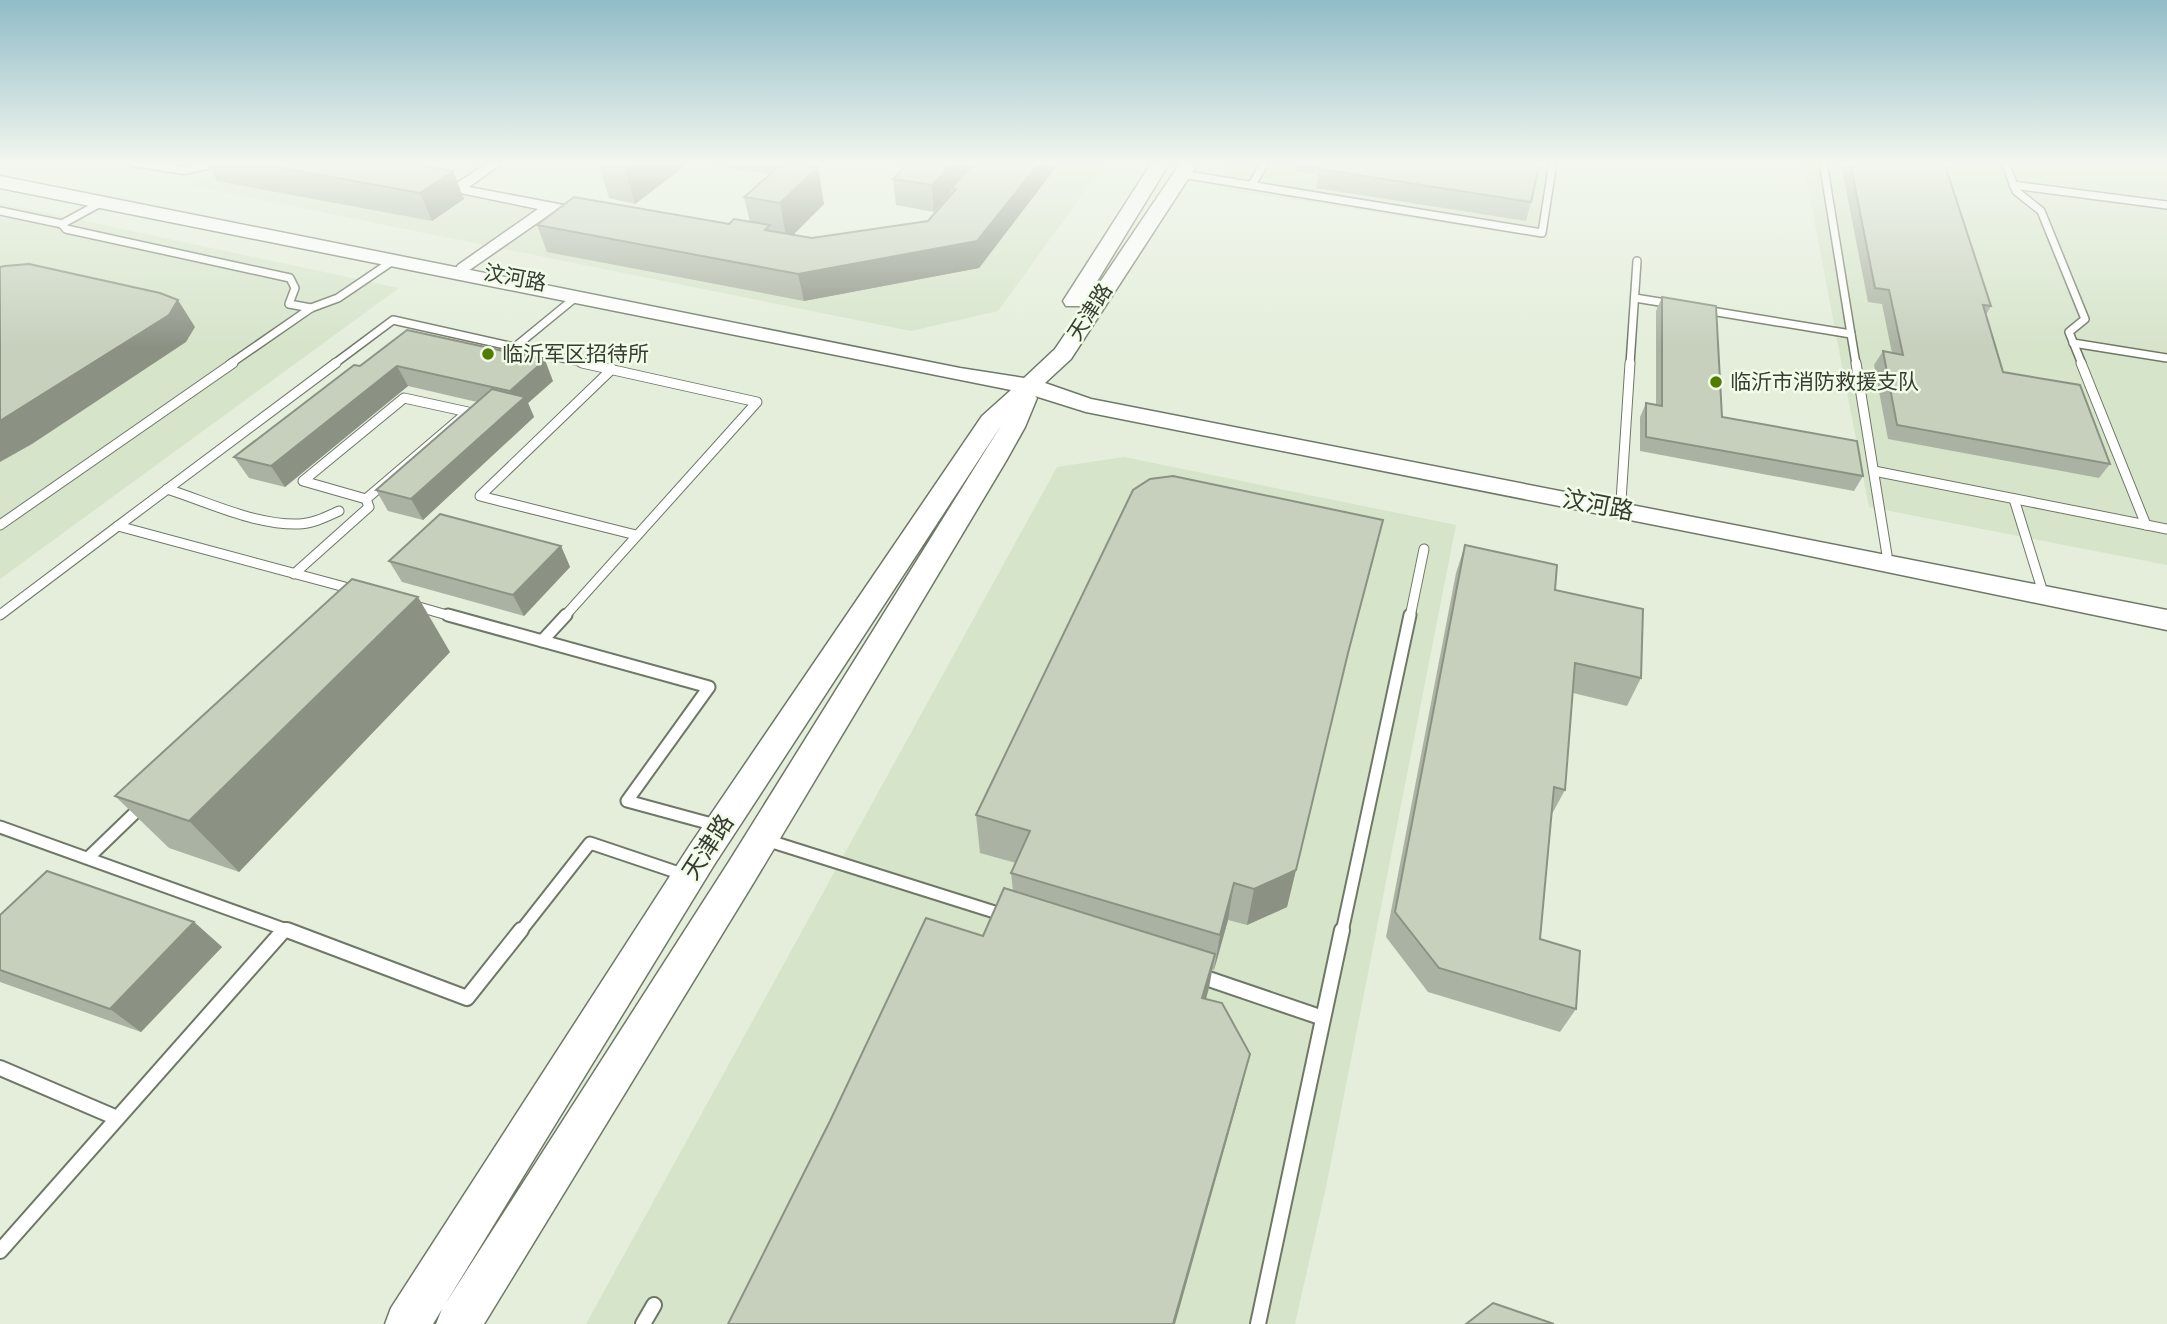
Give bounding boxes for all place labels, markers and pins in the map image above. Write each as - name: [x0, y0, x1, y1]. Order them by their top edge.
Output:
- place label: 临沂军区招待所: [502, 339, 649, 371]
- marker: 临沂军区招待所: [480, 346, 496, 362]
- place label: 临沂市消防救援支队: [1730, 367, 1919, 399]
- marker: 临沂市消防救援支队: [1708, 374, 1724, 390]

